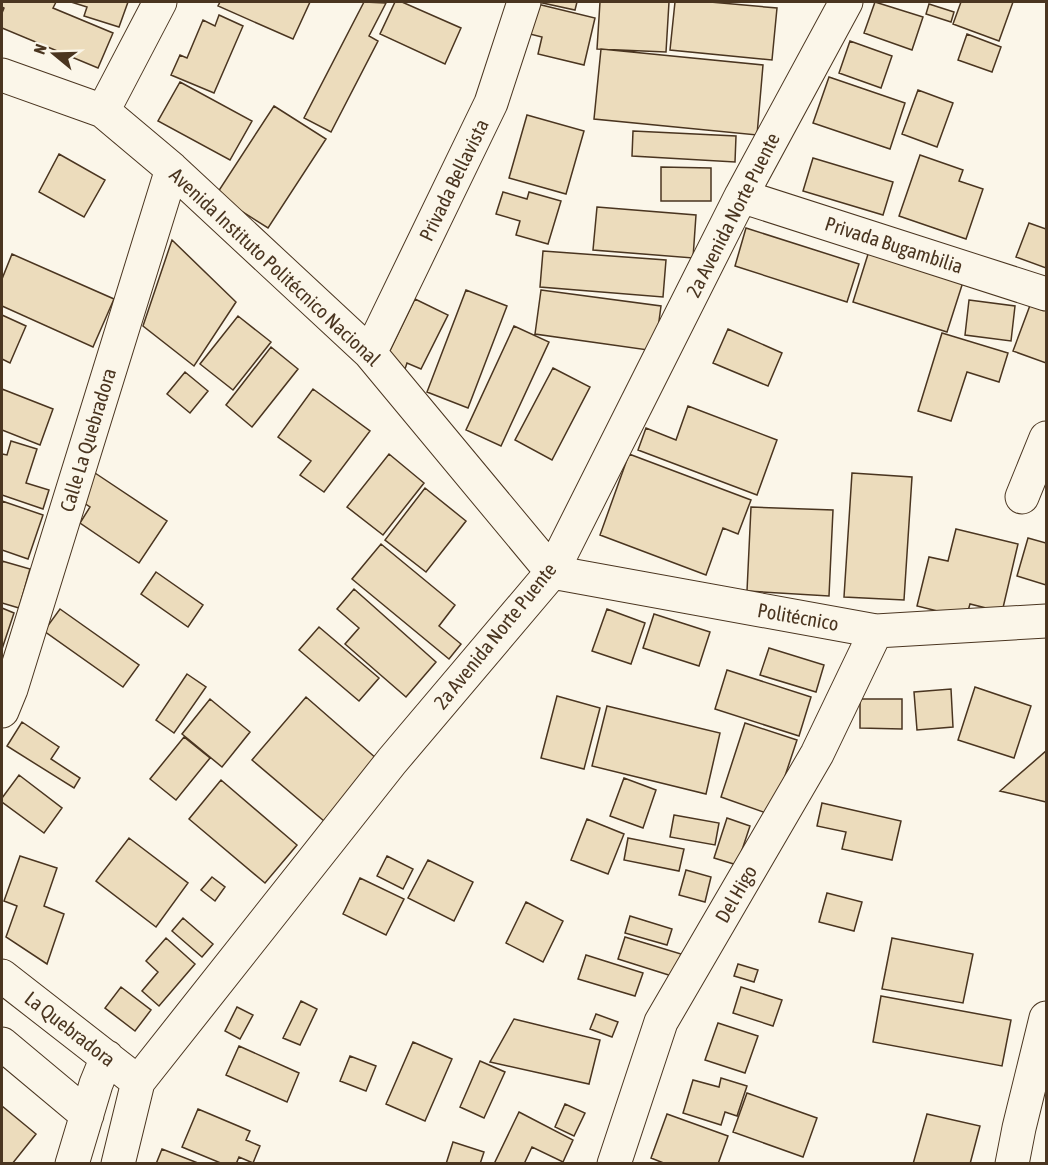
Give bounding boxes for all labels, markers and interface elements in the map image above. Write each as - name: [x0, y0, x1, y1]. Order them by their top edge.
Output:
- north arrow: [24, 24, 84, 84]
- text: N: [30, 42, 50, 57]
- street label: Privada Bellavista: [414, 115, 493, 244]
- street label: 2a Avenida Norte Puente: [681, 129, 784, 301]
- street label: Avenida Instituto Politécnico Nacional: [165, 163, 386, 371]
- street label: Privada Bugambilia: [822, 211, 966, 278]
- street label: Calle La Quebradora: [55, 365, 120, 514]
- street label: 2a Avenida Norte Puente: [429, 558, 561, 713]
- street label: Politécnico: [756, 598, 840, 635]
- street label: Del Higo: [710, 861, 761, 926]
- street label: La Quebradora: [21, 986, 120, 1071]

